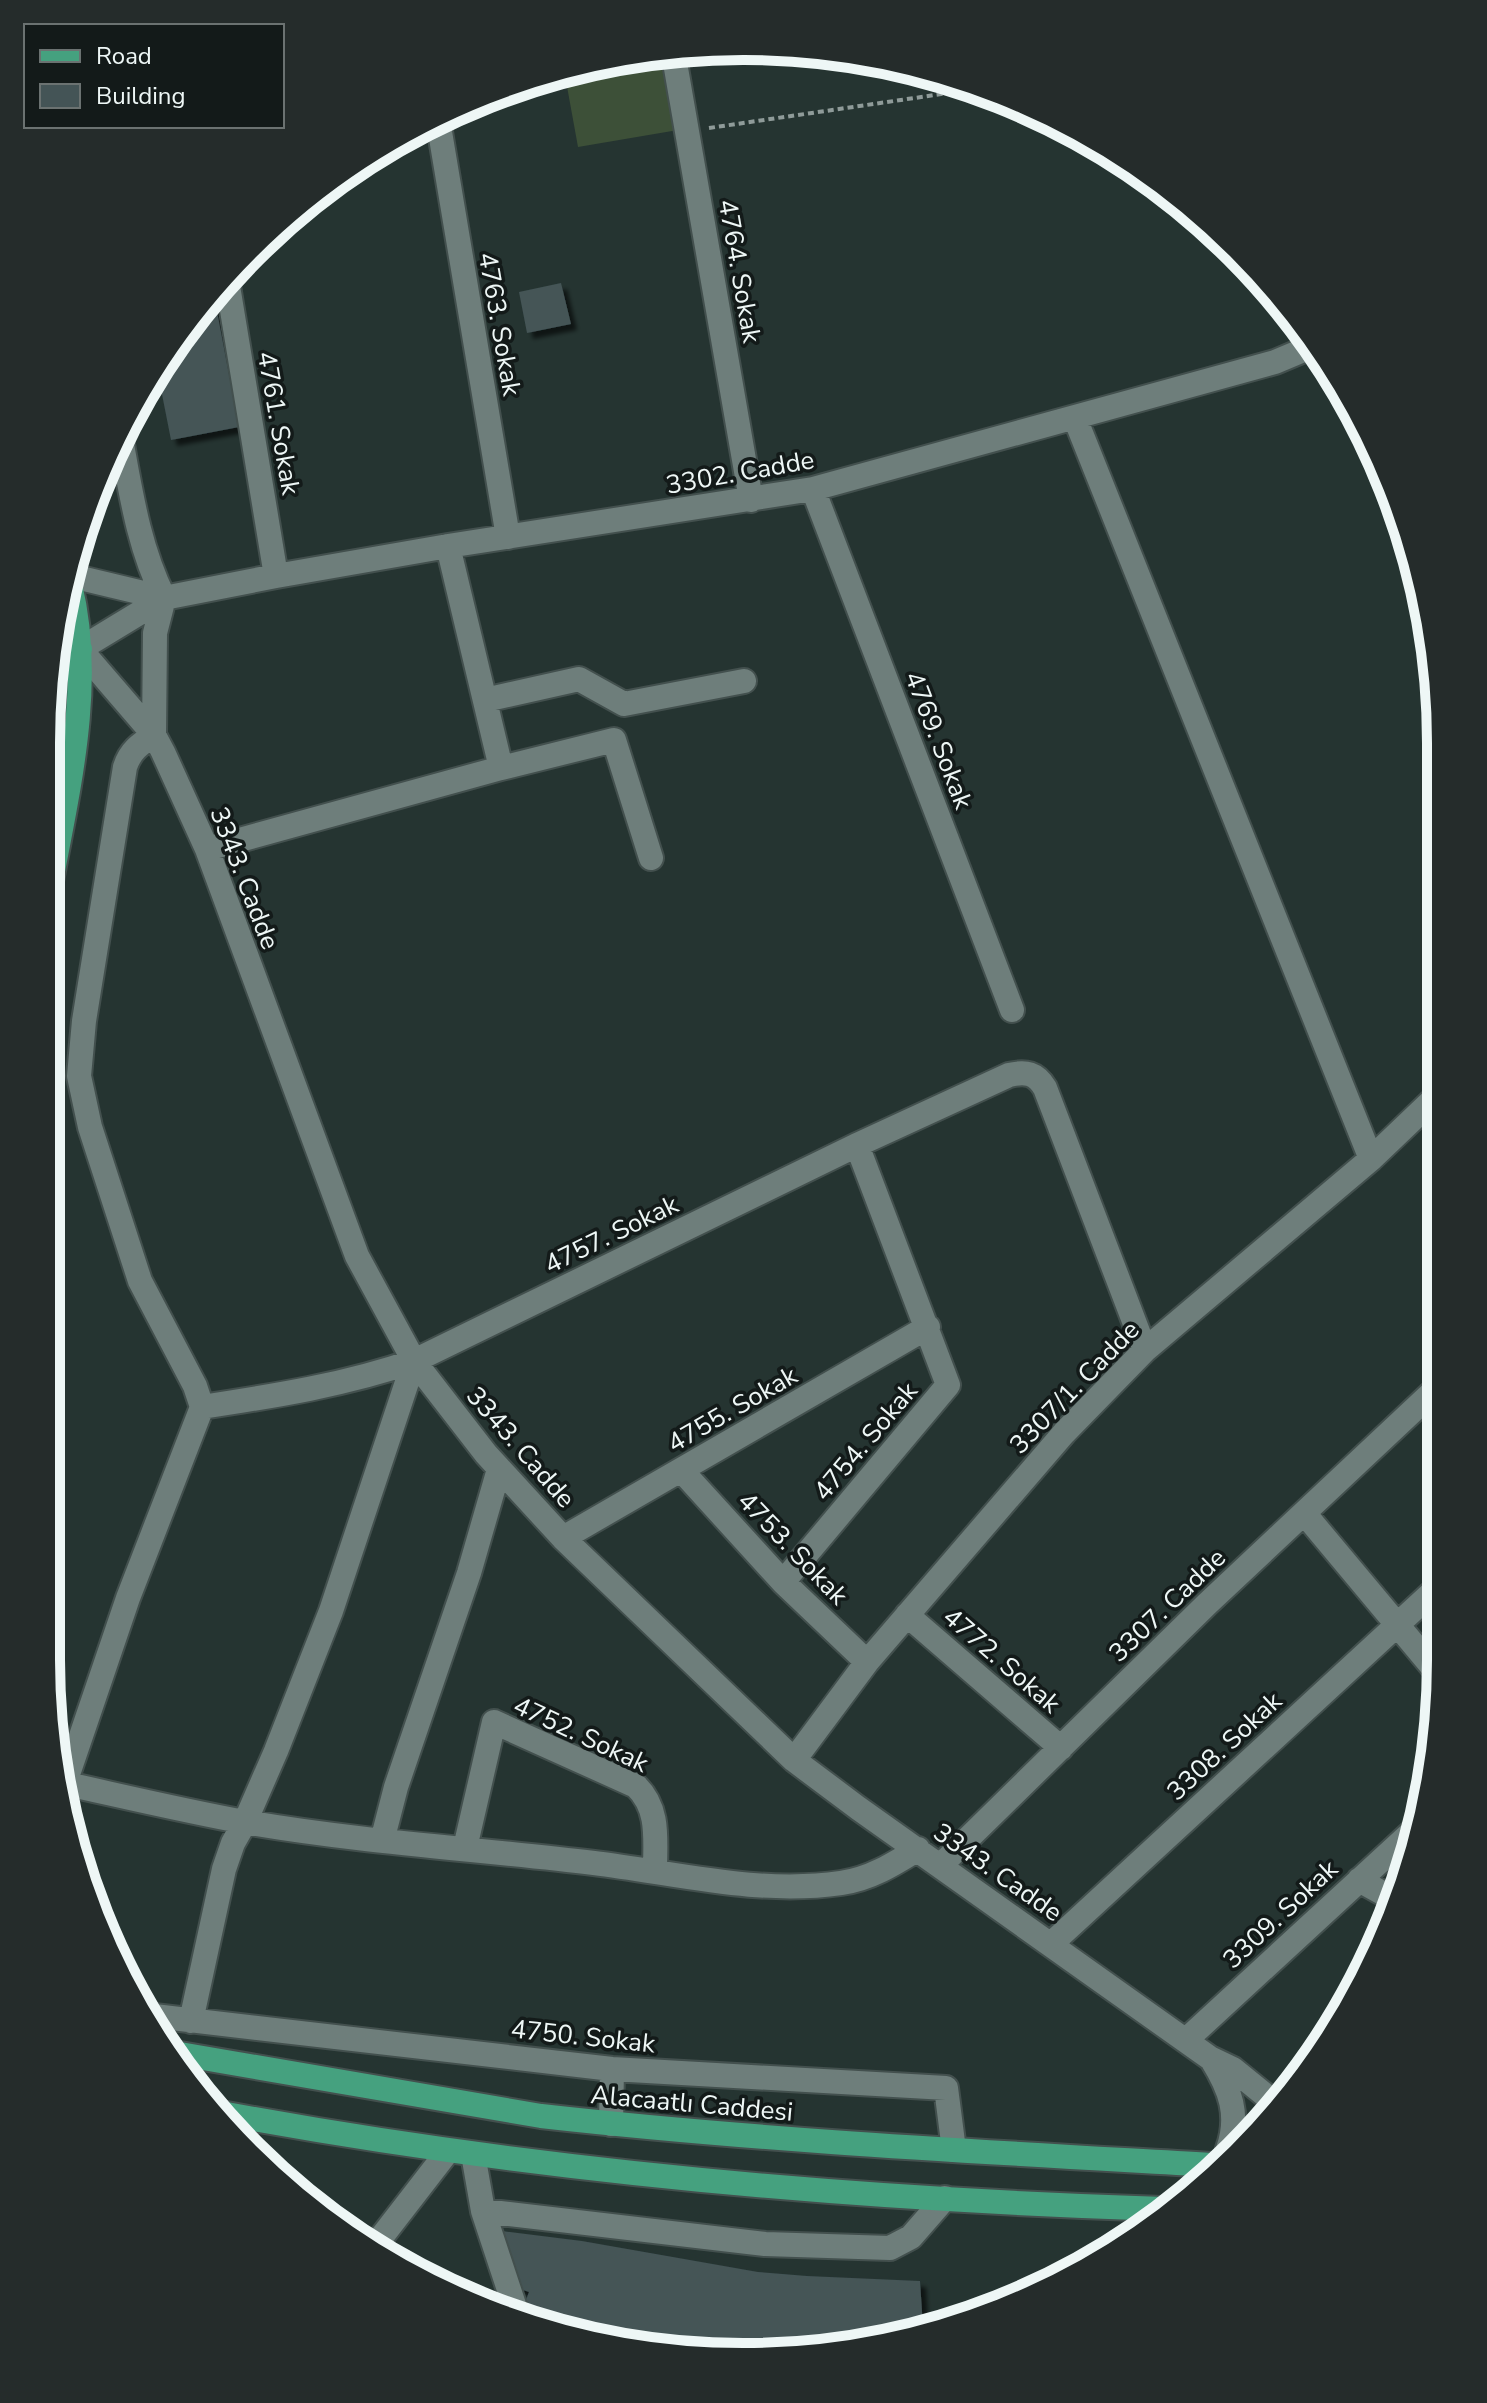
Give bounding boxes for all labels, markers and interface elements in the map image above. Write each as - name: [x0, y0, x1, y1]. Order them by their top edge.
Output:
- legend: [24, 24, 284, 128]
- text: Road: [96, 40, 152, 72]
- text: Building: [96, 80, 186, 112]
- street label: 4764. Sokak: [710, 197, 770, 347]
- street label: 4763. Sokak: [470, 250, 530, 400]
- street label: 4761. Sokak: [249, 349, 309, 499]
- street label: 3302. Cadde: [663, 442, 817, 503]
- street label: 4769. Sokak: [896, 666, 981, 815]
- street label: 3343. Cadde: [201, 802, 288, 954]
- street label: 4757. Sokak: [538, 1186, 685, 1282]
- street label: 3307/1. Cadde: [1002, 1313, 1147, 1462]
- street label: 4755. Sokak: [661, 1358, 805, 1461]
- street label: 4754. Sokak: [805, 1374, 926, 1508]
- street label: 3343. Cadde: [458, 1379, 583, 1515]
- street label: 4753. Sokak: [730, 1484, 856, 1613]
- street label: 3307. Cadde: [1101, 1541, 1233, 1670]
- street label: 4772. Sokak: [935, 1600, 1069, 1722]
- street label: 3308. Sokak: [1159, 1683, 1290, 1809]
- street label: 4752. Sokak: [508, 1688, 655, 1781]
- street label: 3343. Cadde: [926, 1815, 1069, 1930]
- street label: 3309. Sokak: [1215, 1851, 1346, 1977]
- street label: 4750. Sokak: [509, 2012, 658, 2062]
- street label: Alacaatlı Caddesi: [589, 2077, 795, 2130]

